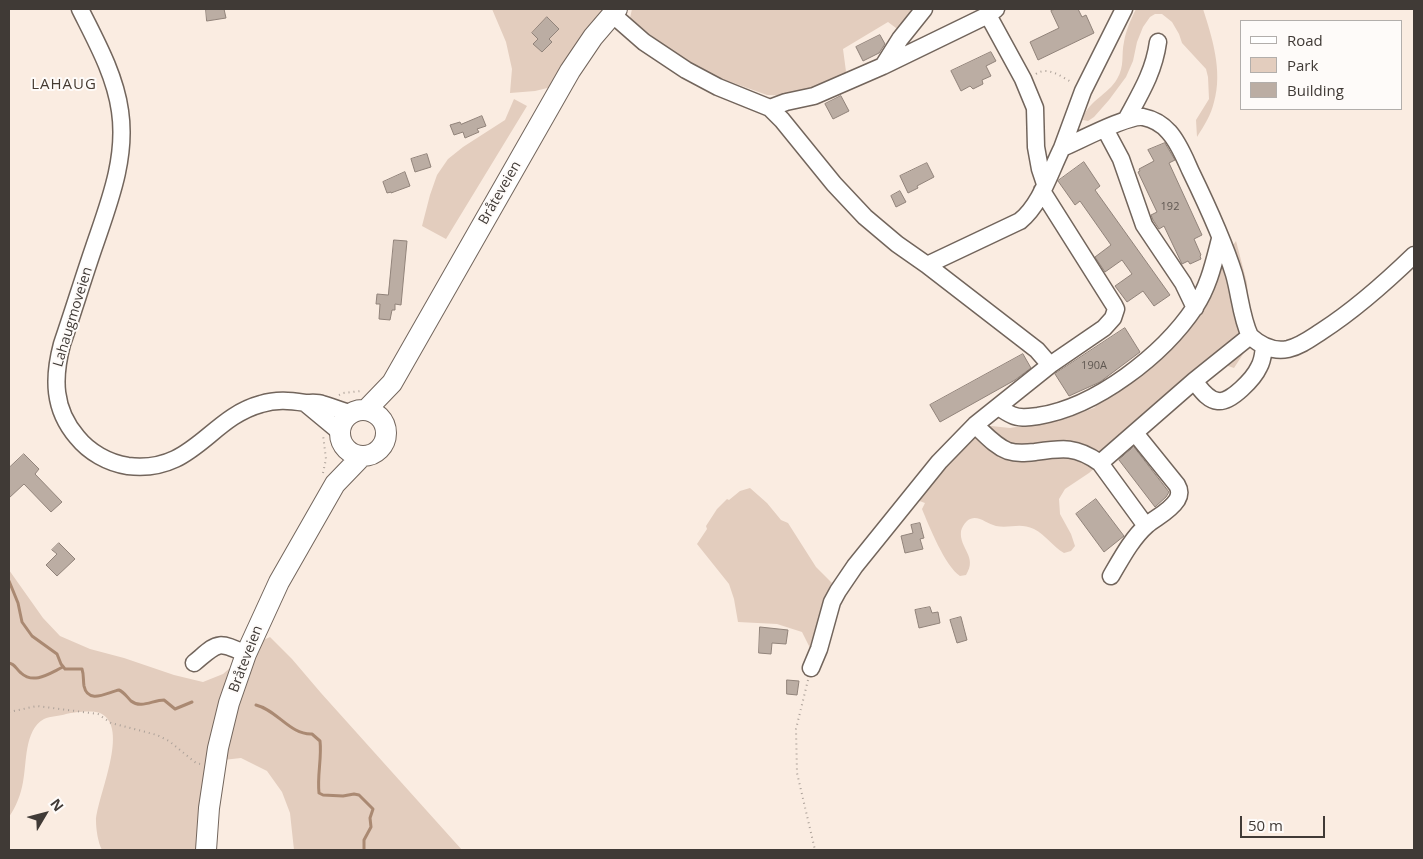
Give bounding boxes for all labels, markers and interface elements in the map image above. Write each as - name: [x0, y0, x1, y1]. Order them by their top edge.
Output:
- legend: [1240, 20, 1403, 110]
- text: Road: [1287, 30, 1323, 50]
- text: Park: [1287, 55, 1318, 75]
- district label: LAHAUG: [30, 76, 98, 94]
- text: Building: [1287, 80, 1344, 100]
- street label: Bråteveien: [475, 158, 525, 228]
- house number: 192: [1161, 200, 1179, 214]
- street label: Lahaugmoveien: [50, 265, 96, 369]
- house number: 190A: [1081, 359, 1107, 373]
- street label: Bråteveien: [226, 623, 266, 695]
- north arrow: [20, 789, 70, 839]
- text: N: [46, 794, 68, 815]
- scale bar: [1243, 806, 1328, 838]
- text: 50 m: [1248, 815, 1283, 835]

